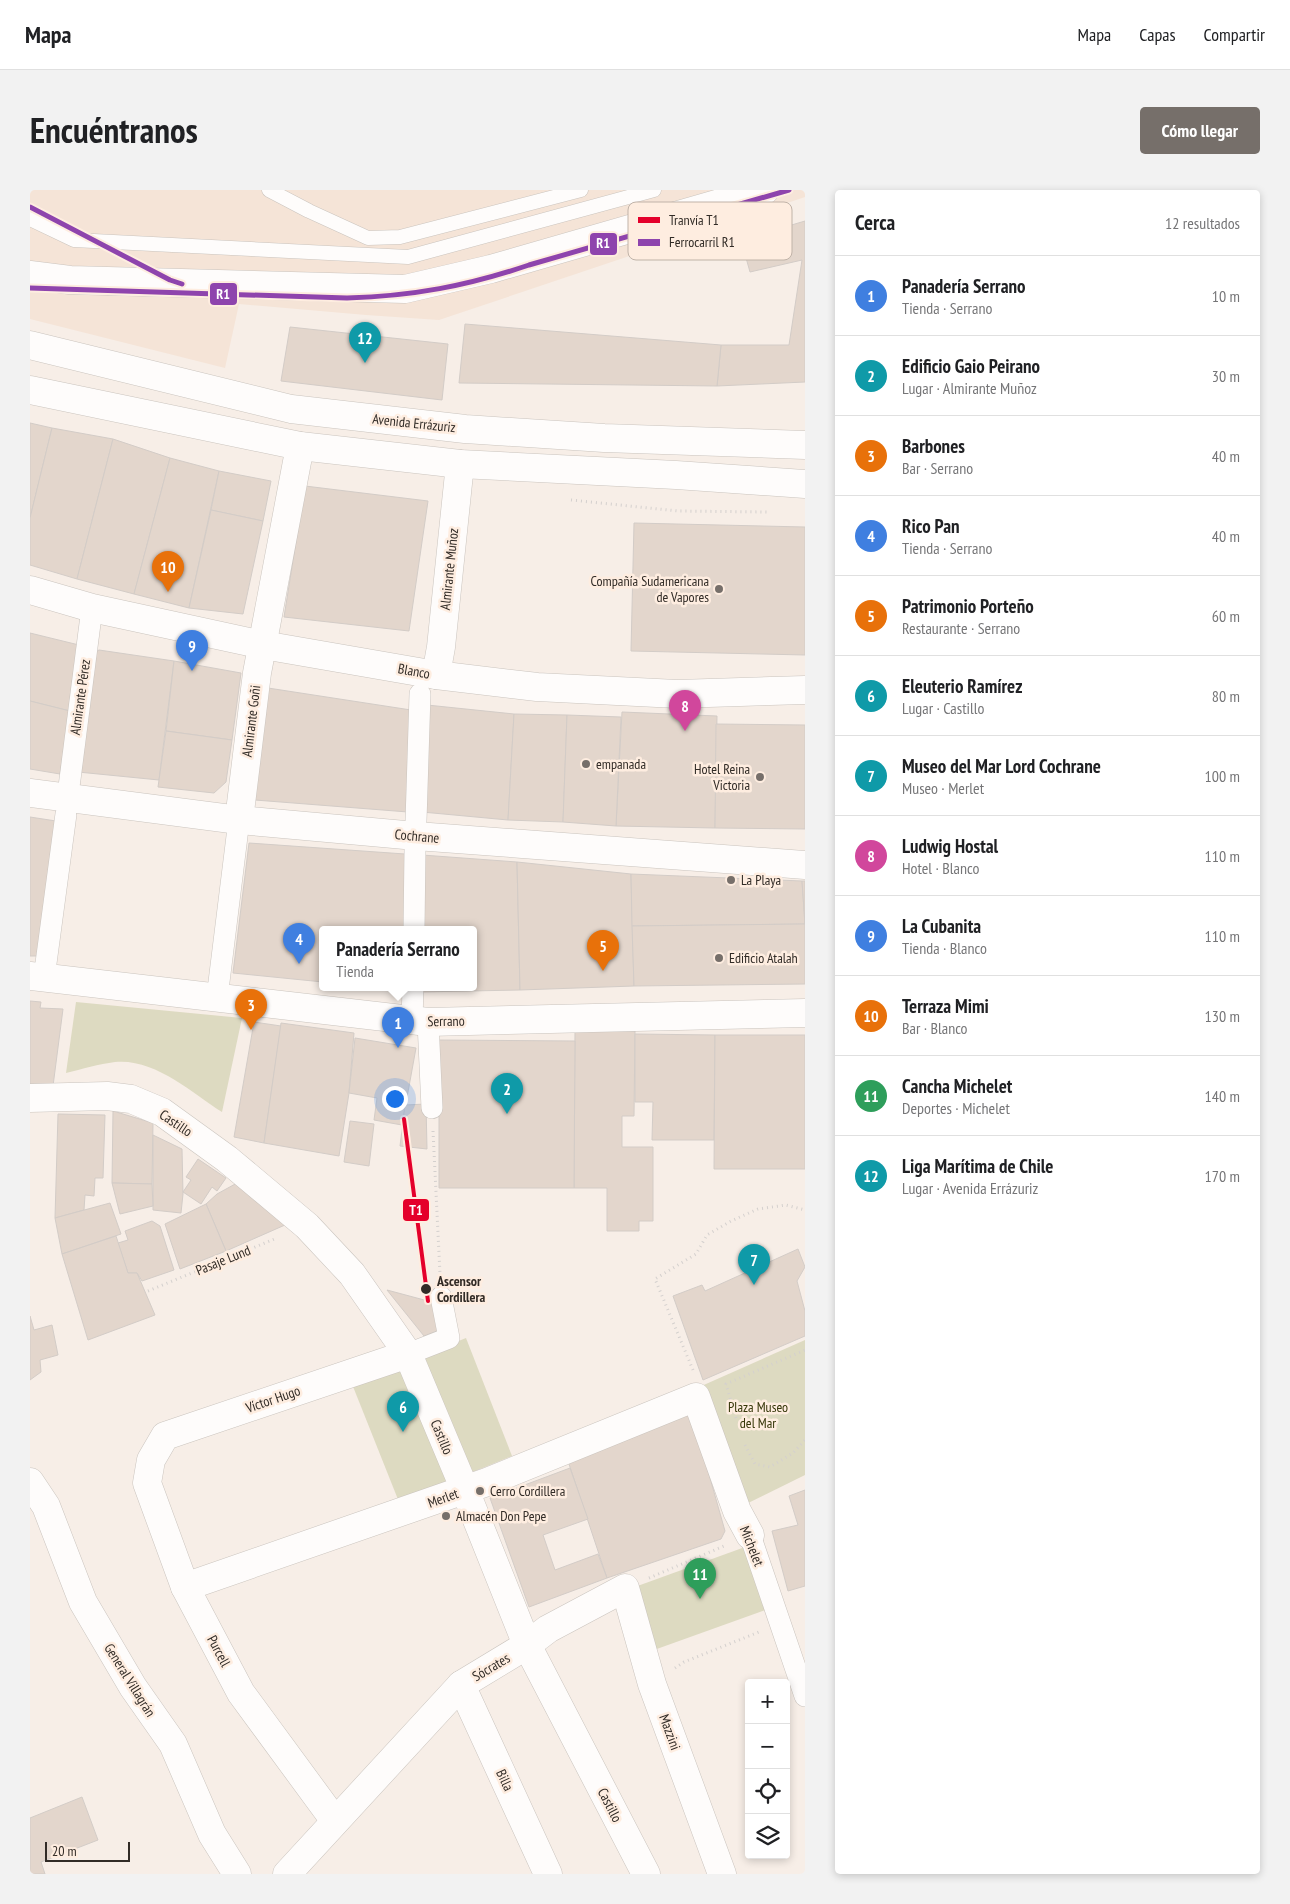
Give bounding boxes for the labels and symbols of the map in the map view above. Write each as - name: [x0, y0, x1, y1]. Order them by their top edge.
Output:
- legend: [628, 202, 792, 260]
- text: Tranvía T1: [669, 211, 719, 229]
- line badge: R1: [589, 232, 618, 256]
- text: Ferrocarril R1: [669, 233, 735, 251]
- text: R1: [596, 234, 610, 252]
- line badge: R1: [209, 282, 238, 306]
- text: R1: [216, 285, 230, 303]
- pin: 12: [349, 322, 381, 363]
- street label: Avenida Errázuriz: [372, 410, 456, 436]
- street label: Almirante Muñoz: [436, 527, 462, 611]
- pin: 10: [152, 551, 184, 592]
- place label: Compañía Sudamericana de Vapores: [591, 572, 709, 606]
- marker: Compañía Sudamericana de Vapores: [713, 583, 725, 595]
- pin: 9: [176, 630, 208, 671]
- street label: Almirante Pérez: [66, 658, 94, 736]
- street label: Blanco: [396, 659, 432, 683]
- street label: Almirante Goñi: [238, 684, 264, 758]
- pin: 8: [669, 690, 701, 731]
- place label: empanada: [596, 755, 646, 773]
- marker: empanada: [580, 758, 592, 770]
- place label: Hotel Reina Victoria: [694, 760, 750, 794]
- marker: Hotel Reina Victoria: [754, 771, 766, 783]
- street label: Cochrane: [394, 825, 440, 847]
- place label: La Playa: [741, 871, 781, 889]
- marker: La Playa: [725, 874, 737, 886]
- pin: 4: [283, 923, 315, 964]
- pin: 5: [587, 930, 619, 971]
- place label: Edificio Atalah: [729, 949, 798, 967]
- marker: Edificio Atalah: [713, 952, 725, 964]
- pin: 3: [235, 989, 267, 1030]
- pin: 1: [382, 1007, 414, 1048]
- street label: Serrano: [427, 1012, 465, 1030]
- pin: 2: [491, 1073, 523, 1114]
- your location: [382, 1086, 408, 1112]
- street label: Castillo: [156, 1105, 196, 1141]
- line badge: T1: [402, 1198, 430, 1222]
- text: T1: [409, 1201, 423, 1219]
- street label: Pasaje Lund: [193, 1241, 253, 1279]
- pin: 7: [738, 1244, 770, 1285]
- place label: Ascensor Cordillera: [436, 1272, 486, 1306]
- marker: Ascensor Cordillera: [419, 1282, 433, 1296]
- street label: Víctor Hugo: [243, 1381, 303, 1417]
- pin: 6: [387, 1391, 419, 1432]
- park label: Plaza Museo del Mar: [728, 1398, 788, 1432]
- street label: Castillo: [427, 1417, 457, 1457]
- place label: Cerro Cordillera: [490, 1482, 565, 1500]
- street label: Merlet: [425, 1484, 461, 1512]
- marker: Cerro Cordillera: [474, 1485, 486, 1497]
- place label: Almacén Don Pepe: [456, 1507, 547, 1525]
- marker: Almacén Don Pepe: [440, 1510, 452, 1522]
- street label: Michelet: [736, 1523, 768, 1569]
- pin: 11: [684, 1558, 716, 1599]
- street label: Purcell: [203, 1632, 235, 1670]
- street label: General Villagrán: [100, 1640, 160, 1720]
- street label: Sócrates: [469, 1649, 513, 1685]
- street label: Mazzini: [655, 1712, 685, 1752]
- street label: Billa: [492, 1766, 518, 1794]
- street label: Castillo: [594, 1785, 626, 1825]
- scale bar: [45, 1839, 130, 1862]

